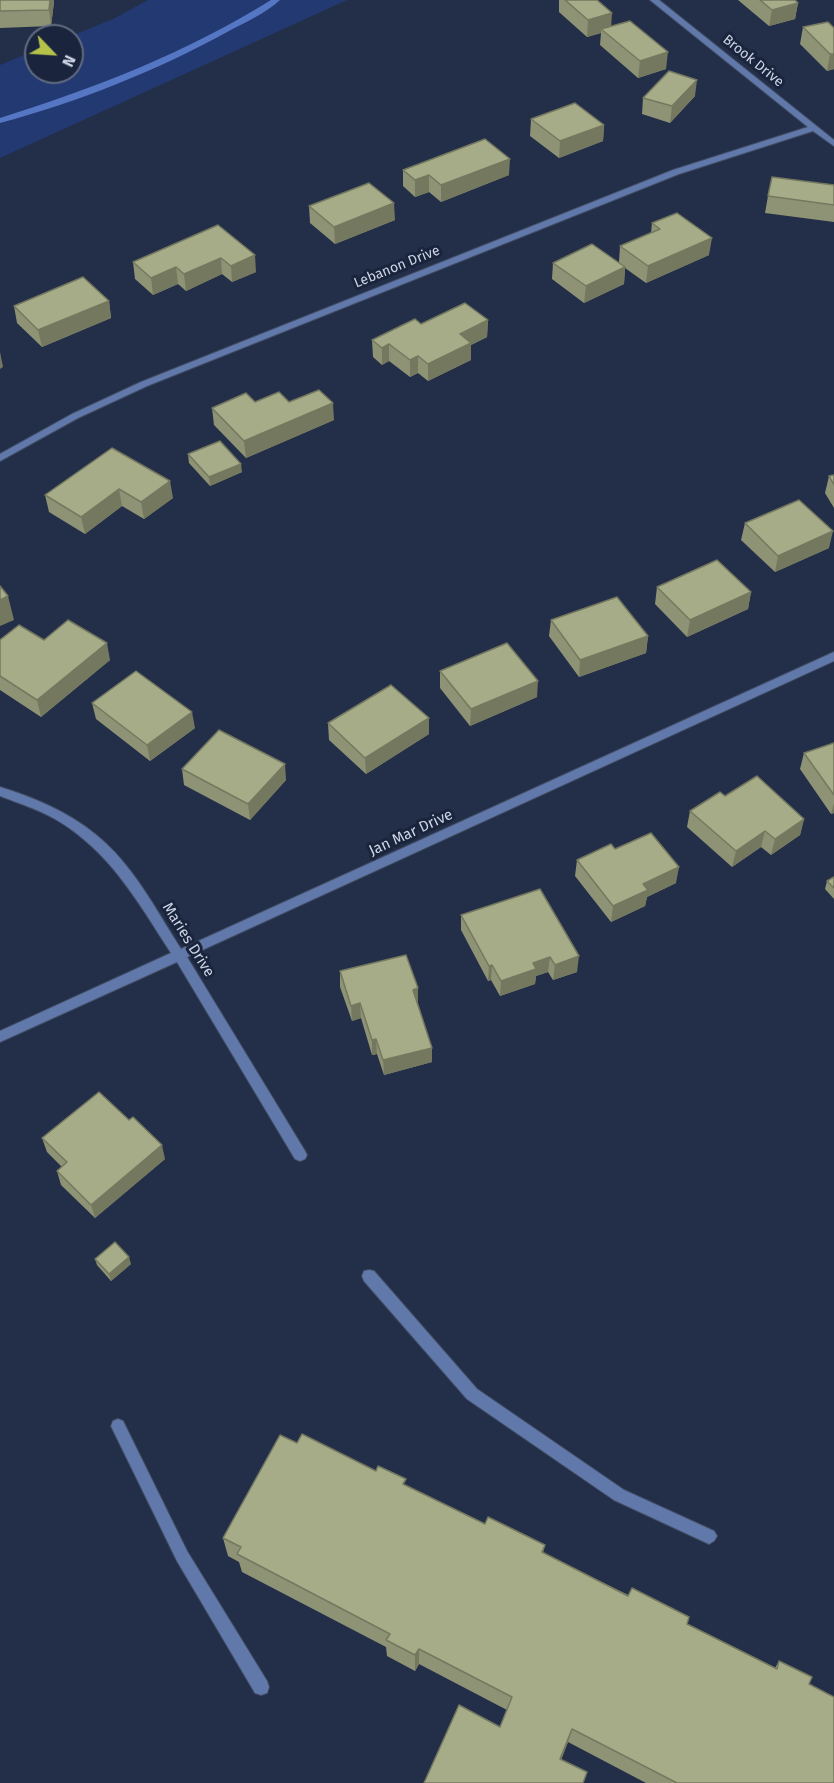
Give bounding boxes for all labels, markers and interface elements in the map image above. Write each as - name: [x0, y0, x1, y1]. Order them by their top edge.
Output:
- north arrow: [24, 24, 84, 84]
- street label: Brook Drive: [719, 31, 787, 91]
- text: N: [58, 52, 80, 70]
- street label: Lebanon Drive: [352, 242, 442, 292]
- street label: Jan Mar Drive: [366, 806, 456, 860]
- street label: Maries Drive: [158, 900, 218, 980]

